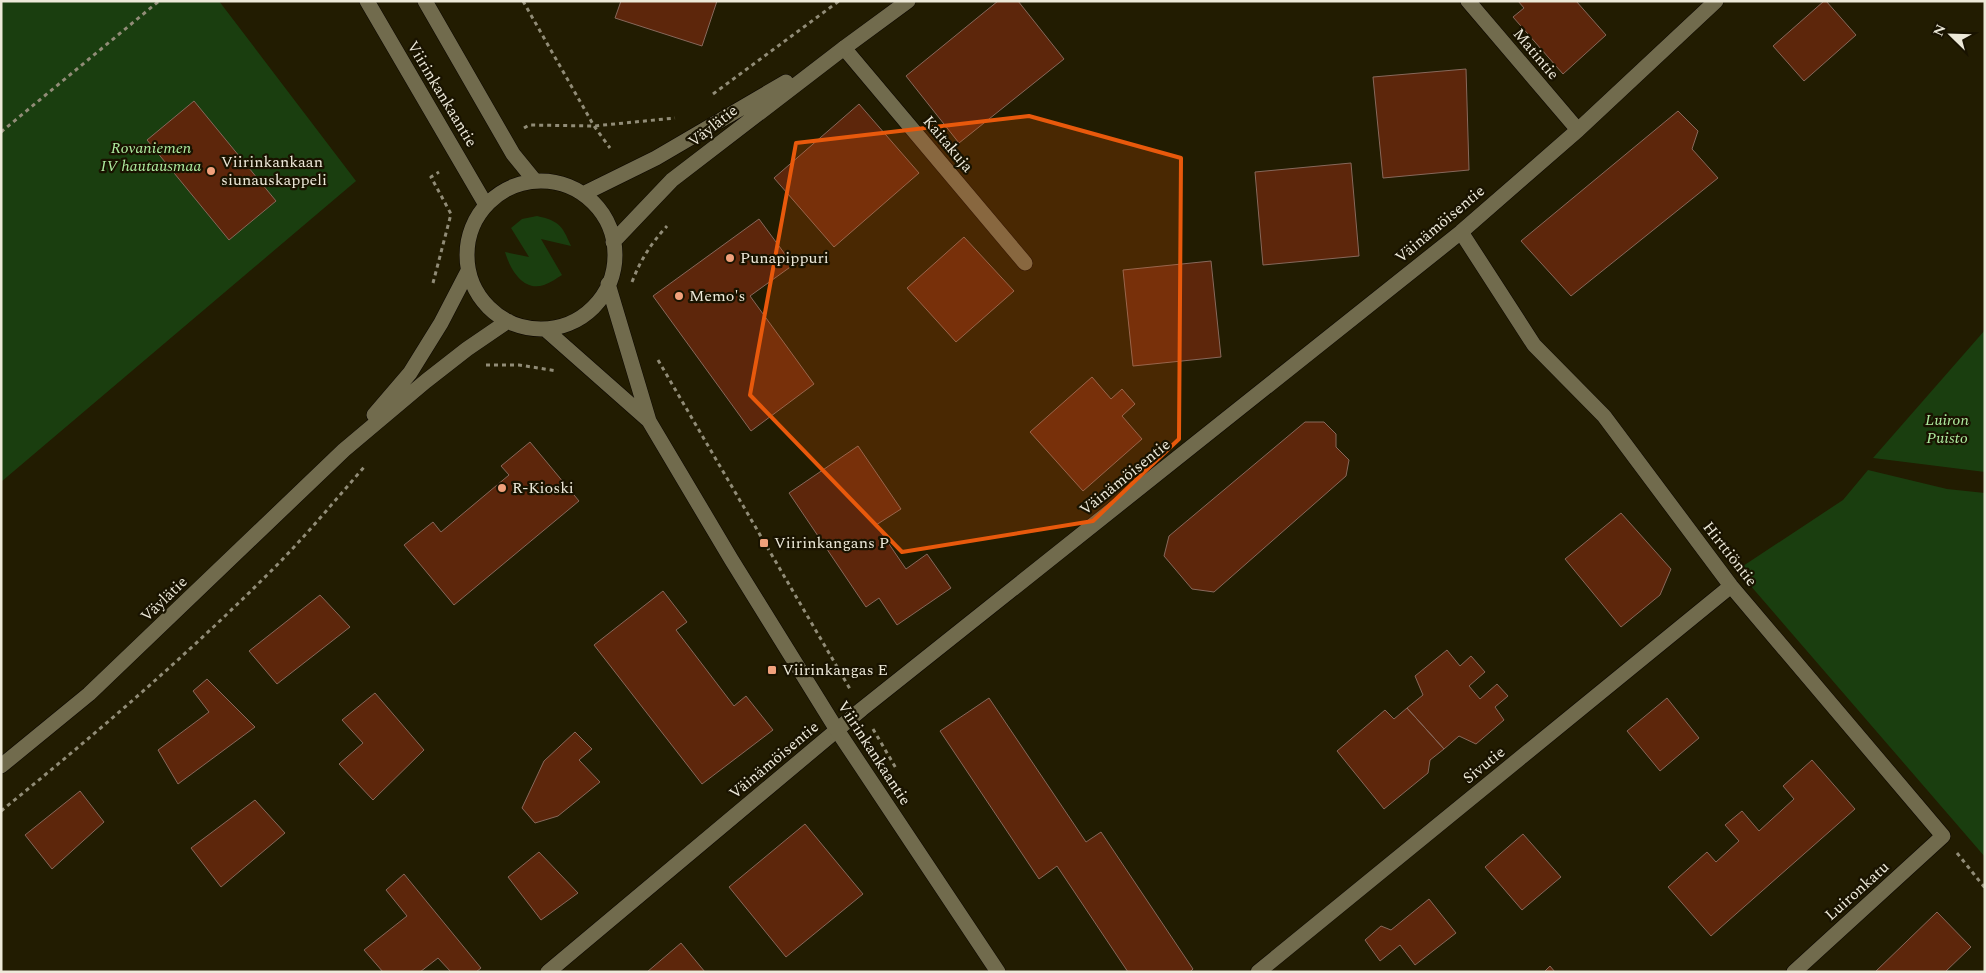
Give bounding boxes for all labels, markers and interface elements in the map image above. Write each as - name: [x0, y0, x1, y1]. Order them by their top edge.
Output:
- north arrow: [1926, 10, 1976, 60]
- text: N: [1928, 21, 1951, 39]
- street label: Matintie: [1507, 23, 1565, 85]
- street label: Viirinkankaantie: [401, 36, 483, 152]
- street label: Väylätie: [683, 99, 743, 153]
- street label: Kaitakuja: [917, 110, 979, 178]
- park label: Rovaniemen IV hautausmaa: [101, 136, 201, 178]
- place label: Viirinkankaan siunauskappeli: [221, 150, 327, 192]
- marker: Viirinkankaan siunauskappeli: [205, 165, 217, 177]
- street label: Väinämöisentie: [1390, 179, 1490, 269]
- place label: Punapippuri: [740, 246, 829, 270]
- marker: Punapippuri: [724, 252, 736, 264]
- place label: Memo's: [689, 284, 745, 308]
- marker: Memo's: [673, 290, 685, 302]
- park label: Luiron Puisto: [1925, 408, 1969, 450]
- street label: Väinämöisentie: [1074, 433, 1176, 521]
- place label: R-Kioski: [512, 476, 574, 500]
- marker: R-Kioski: [496, 482, 508, 494]
- street label: Hirttiöntie: [1697, 516, 1763, 592]
- place label: Viirinkangans P: [774, 531, 889, 555]
- marker: Viirinkangans P: [758, 537, 770, 549]
- street label: Väylätie: [135, 570, 193, 628]
- place label: Viirinkangas E: [782, 658, 888, 682]
- marker: Viirinkangas E: [766, 664, 778, 676]
- street label: Viirinkankaantie: [831, 696, 917, 810]
- street label: Väinämöisentie: [724, 715, 824, 805]
- street label: Sivutie: [1458, 740, 1510, 790]
- street label: Luironkatu: [1819, 855, 1895, 927]

